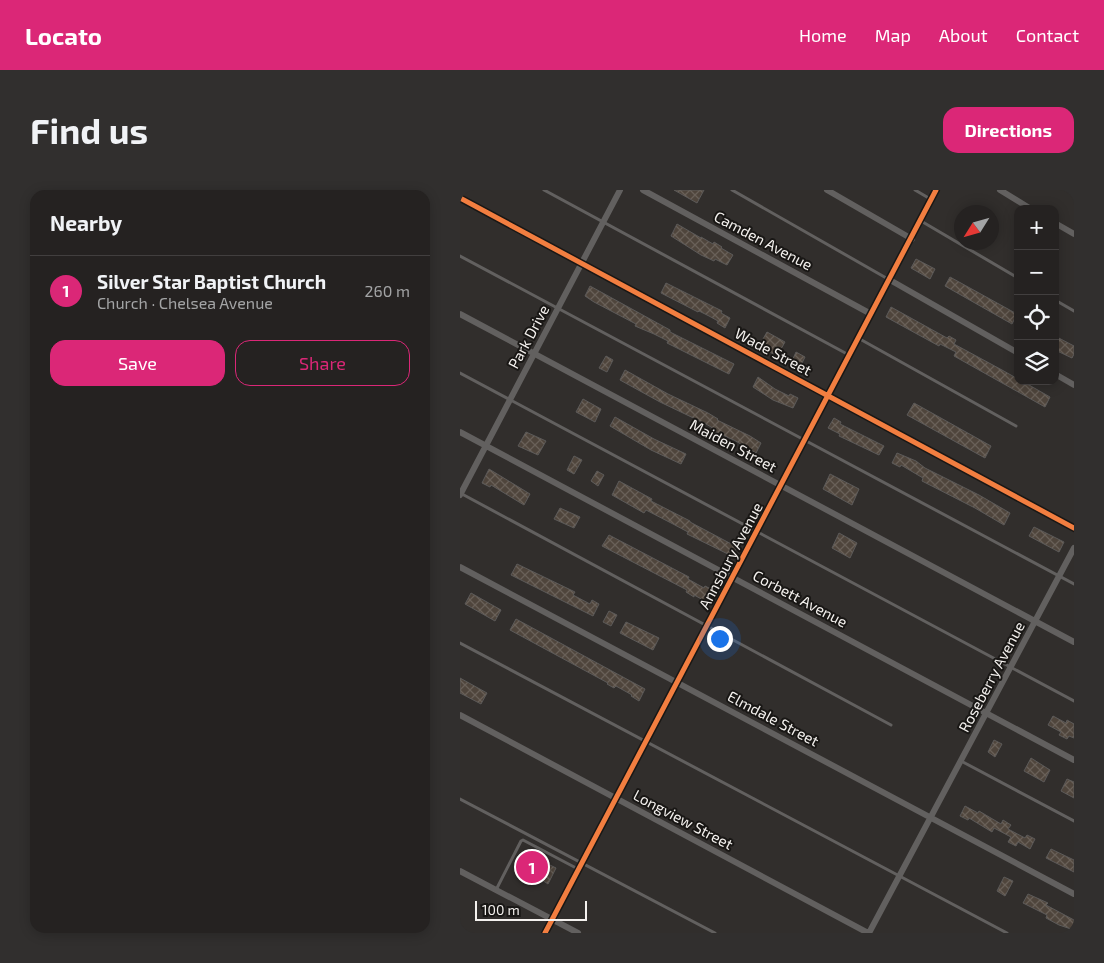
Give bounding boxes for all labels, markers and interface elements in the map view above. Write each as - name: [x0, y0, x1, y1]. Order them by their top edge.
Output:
- text: Locato: [25, 21, 102, 50]
- text: Home: [799, 24, 847, 46]
- text: Map: [875, 24, 911, 46]
- text: About: [939, 24, 988, 46]
- text: Contact: [1016, 24, 1079, 46]
- button: Directions: [943, 107, 1074, 153]
- text: Find us: [30, 109, 148, 151]
- north arrow: [954, 205, 999, 250]
- map controls: [1014, 205, 1059, 385]
- button: +: [1014, 205, 1059, 250]
- street label: Camden Avenue: [711, 207, 816, 274]
- text: Nearby: [50, 210, 122, 235]
- button: −: [1014, 250, 1059, 295]
- text: Silver Star Baptist Church: [97, 270, 326, 293]
- text: 1: [63, 281, 69, 300]
- text: 260 m: [365, 281, 410, 300]
- text: Church · Chelsea Avenue: [97, 293, 273, 312]
- button: locate: [1014, 295, 1059, 340]
- street label: Park Drive: [504, 302, 552, 371]
- street label: Wade Street: [732, 323, 815, 379]
- button: Save: [50, 340, 225, 386]
- button: Share: [235, 340, 410, 386]
- button: layers: [1014, 340, 1059, 385]
- street label: Maiden Street: [687, 415, 780, 476]
- street label: Annsbury Avenue: [694, 499, 766, 612]
- street label: Corbett Avenue: [750, 566, 851, 631]
- street label: Roseberry Avenue: [954, 618, 1028, 735]
- your location: [707, 626, 733, 652]
- street label: Elmdale Street: [725, 687, 822, 750]
- street label: Longview Street: [631, 785, 737, 853]
- pin: 1: [516, 848, 548, 886]
- scale bar: [475, 898, 588, 921]
- text: 100 m: [482, 901, 520, 918]

